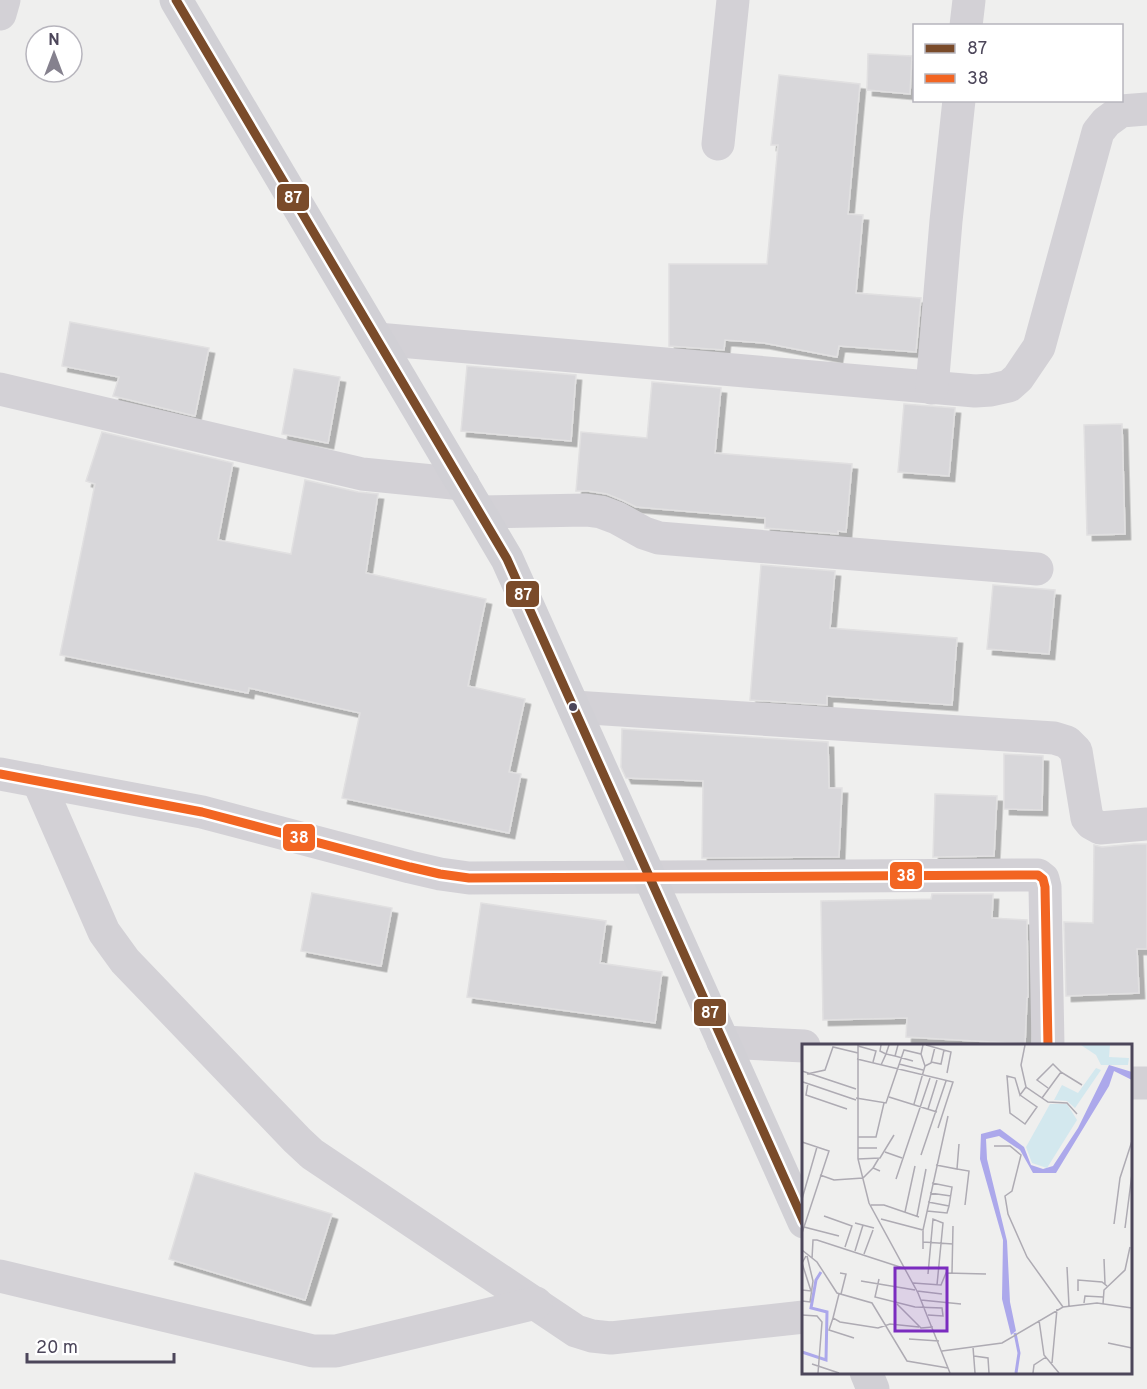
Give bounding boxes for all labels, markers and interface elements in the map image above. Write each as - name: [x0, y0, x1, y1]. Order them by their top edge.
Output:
- north arrow: [24, 24, 84, 84]
- legend: [913, 24, 1123, 102]
- text: N: [48, 31, 60, 51]
- text: 87: [967, 38, 987, 61]
- text: 38: [967, 68, 989, 91]
- line badge: 87: [276, 183, 310, 212]
- text: 87: [284, 189, 302, 209]
- line badge: 87: [505, 580, 540, 608]
- text: 87: [514, 586, 532, 606]
- unlabelled marker: [567, 701, 579, 713]
- line badge: 38: [282, 823, 316, 852]
- text: 38: [289, 829, 309, 849]
- line badge: 38: [889, 861, 923, 890]
- text: 38: [896, 867, 916, 887]
- line badge: 87: [693, 998, 727, 1027]
- text: 87: [701, 1004, 719, 1024]
- inset map: [802, 1044, 1132, 1374]
- scale bar: [27, 1326, 174, 1364]
- text: 20 m: [36, 1337, 78, 1360]

